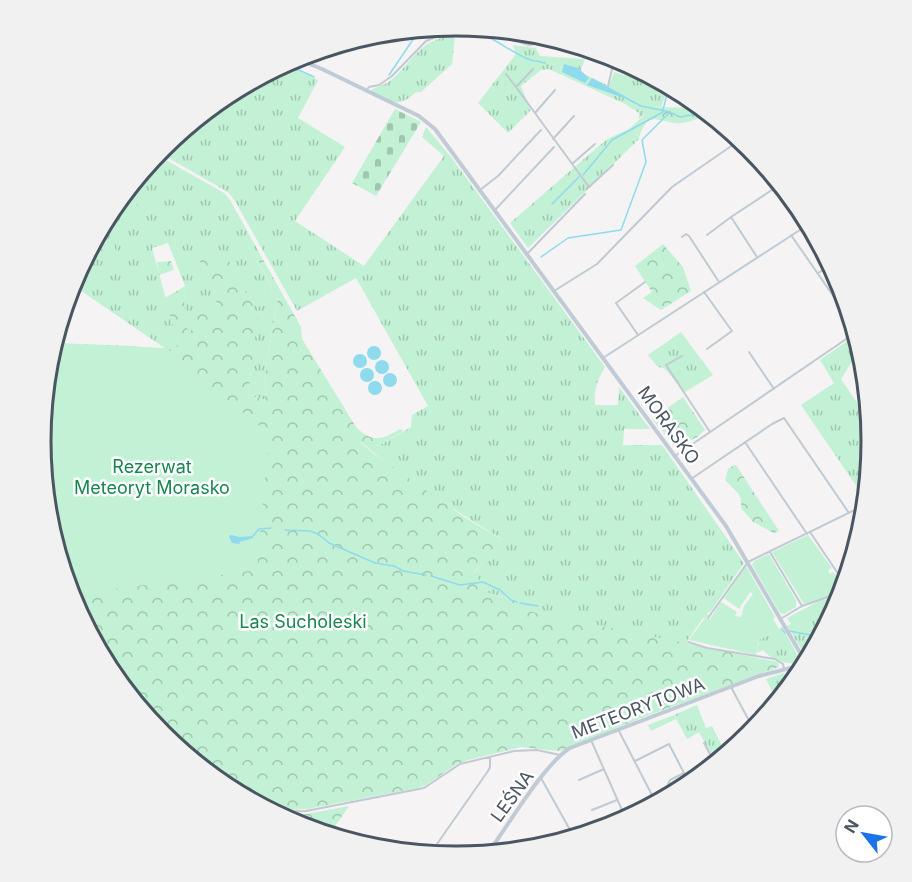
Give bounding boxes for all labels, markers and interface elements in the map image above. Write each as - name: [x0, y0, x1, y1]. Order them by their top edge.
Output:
- street label: MORASKO: [634, 382, 704, 468]
- park label: Rezerwat Meteoryt Morasko: [74, 456, 230, 498]
- park label: Las Sucholeski: [239, 611, 367, 632]
- street label: METEORYTOWA: [568, 673, 708, 743]
- street label: LEŚNA: [485, 766, 538, 826]
- north arrow: [834, 804, 894, 864]
- text: N: [839, 816, 863, 837]

